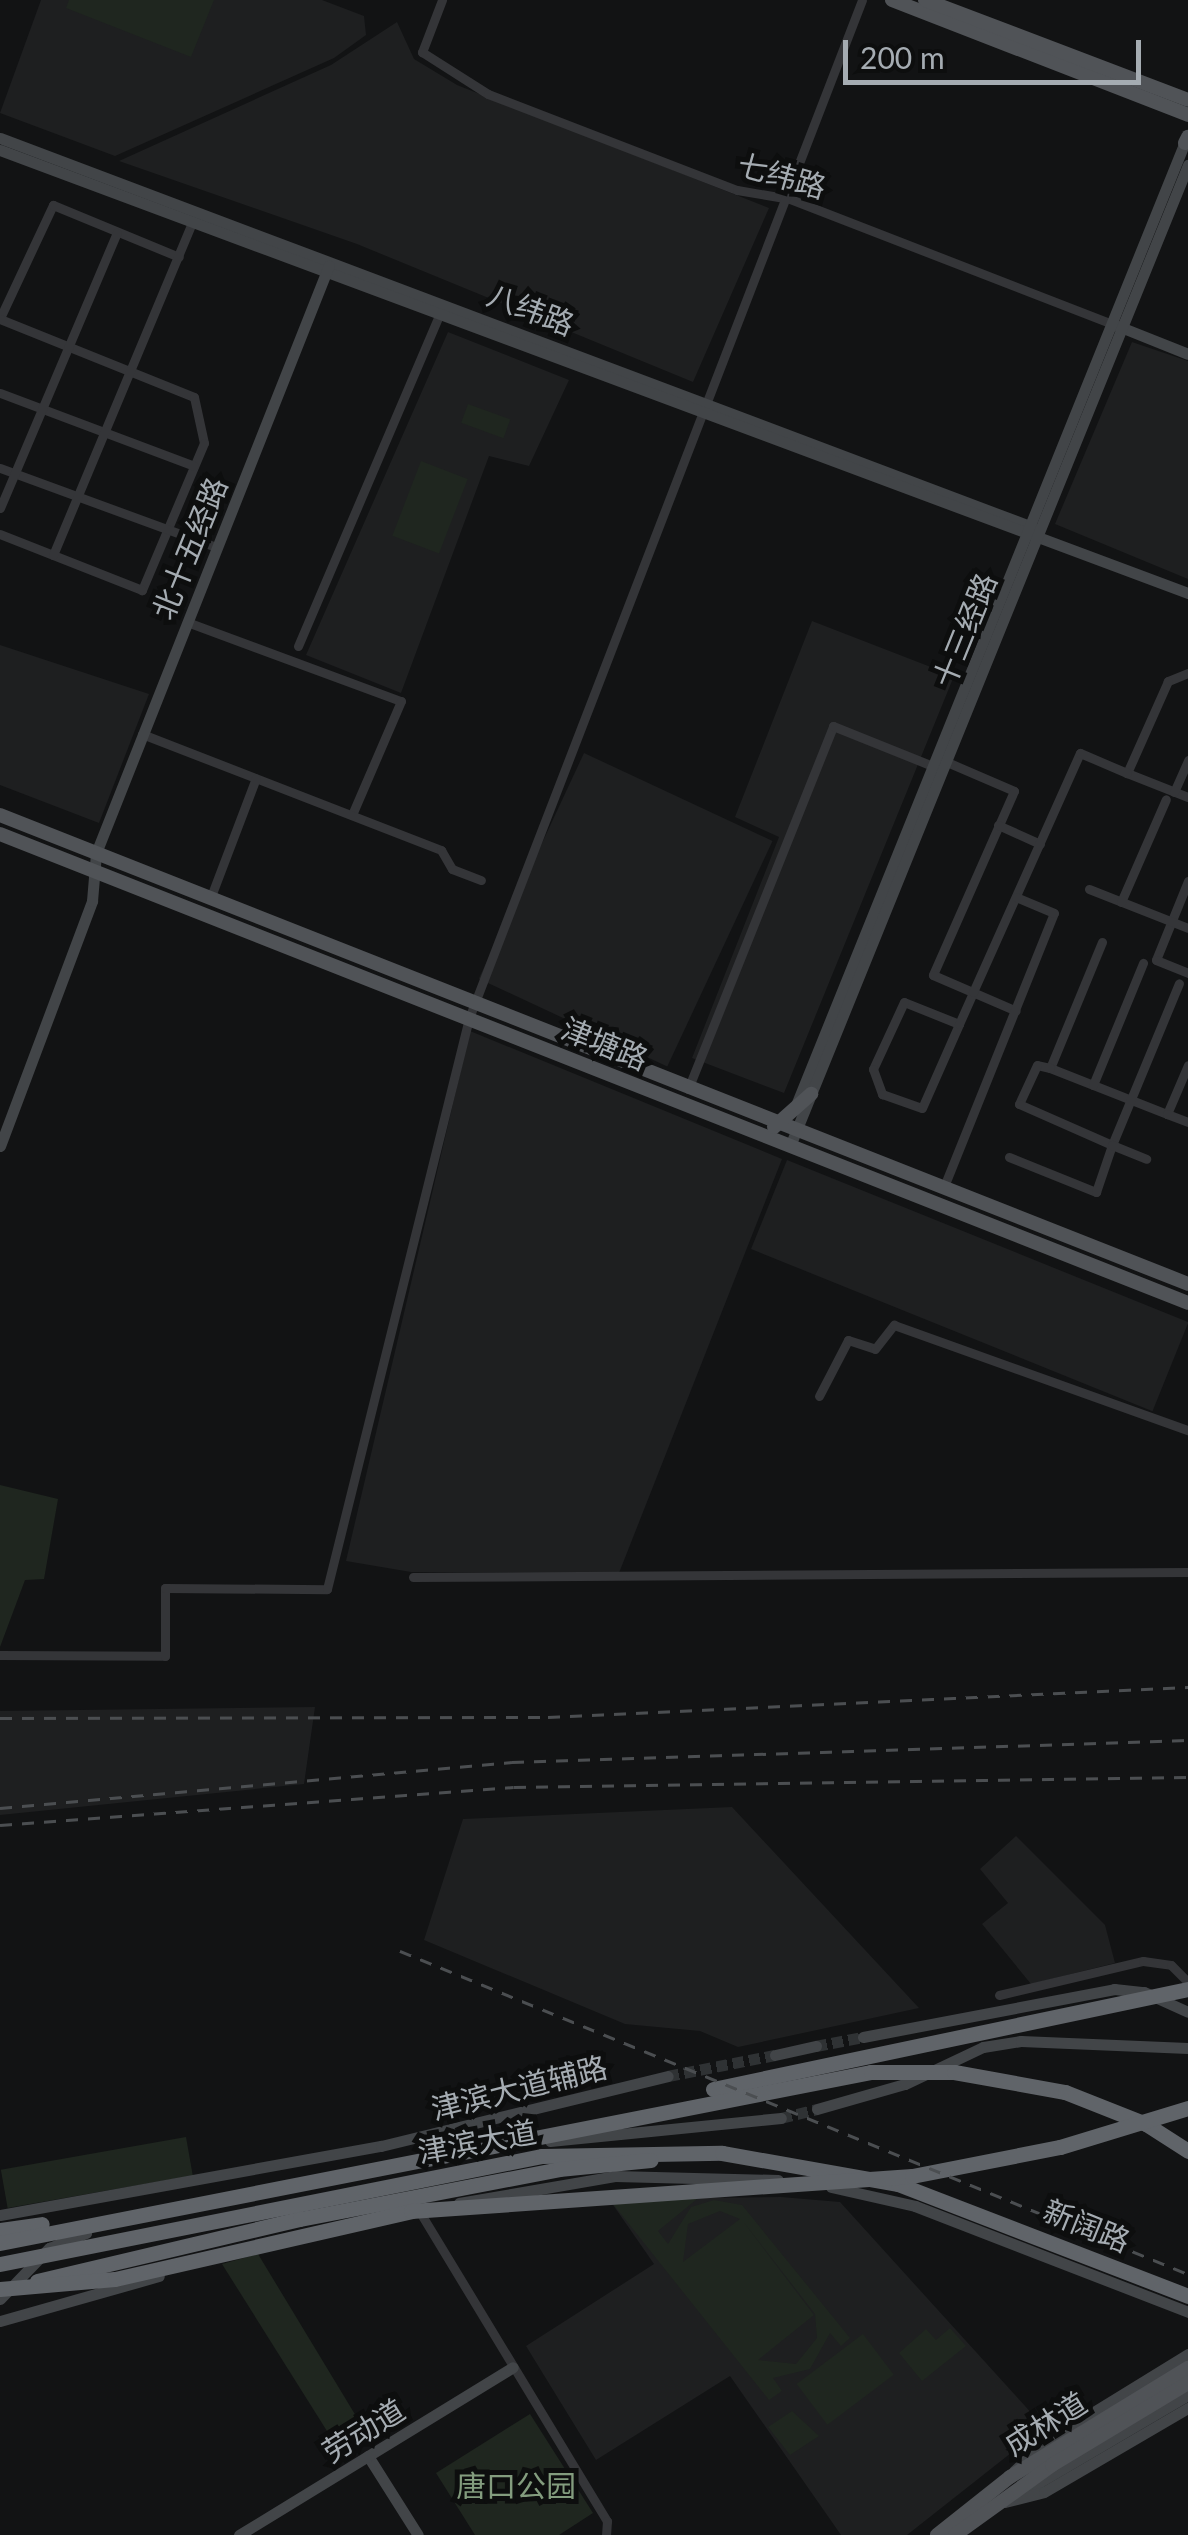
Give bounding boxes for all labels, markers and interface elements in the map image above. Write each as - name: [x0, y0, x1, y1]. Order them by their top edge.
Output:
- scale bar: [848, 20, 1146, 82]
- text: 200 m: [860, 39, 945, 75]
- street label: 七纬路: [734, 145, 830, 205]
- street label: 八纬路: [483, 276, 579, 342]
- street label: 北十五经路: [144, 472, 234, 624]
- street label: 十三经路: [925, 568, 1003, 692]
- street label: 津塘路: [557, 1009, 653, 1077]
- street label: 津滨大道辅路: [427, 2048, 611, 2126]
- street label: 津滨大道: [415, 2113, 539, 2169]
- street label: 新阔路: [1039, 2191, 1135, 2259]
- street label: 成林道: [997, 2384, 1093, 2462]
- street label: 劳动道: [315, 2391, 411, 2469]
- park label: 唐口公园: [456, 2467, 576, 2503]

